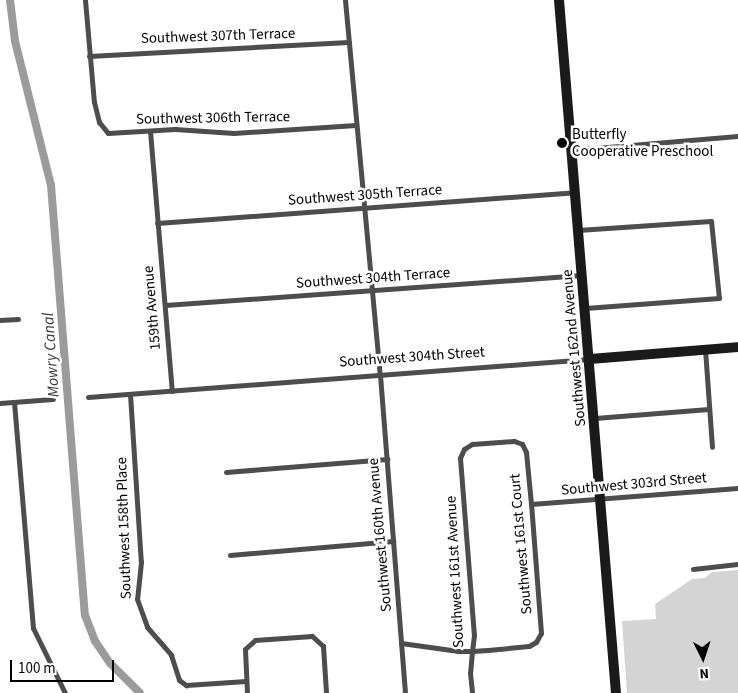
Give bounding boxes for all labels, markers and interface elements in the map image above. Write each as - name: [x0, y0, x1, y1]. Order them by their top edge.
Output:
- street label: Southwest 307th Terrace: [141, 24, 295, 48]
- street label: Southwest 306th Terrace: [136, 108, 290, 128]
- place label: Butterfly Cooperative Preschool: [572, 125, 713, 160]
- marker: Butterfly Cooperative Preschool: [556, 137, 568, 149]
- street label: Southwest 305th Terrace: [287, 181, 443, 209]
- street label: Southwest 304th Terrace: [295, 264, 451, 292]
- street label: 159th Avenue: [139, 265, 165, 351]
- street label: Southwest 162nd Avenue: [558, 269, 590, 427]
- water label: Mowry Canal: [38, 312, 64, 398]
- street label: Southwest 304th Street: [339, 343, 485, 371]
- street label: Southwest 158th Place: [113, 457, 135, 599]
- street label: Southwest 160th Avenue: [364, 457, 396, 613]
- street label: Southwest 303rd Street: [560, 469, 708, 499]
- street label: Southwest 161st Court: [506, 473, 536, 615]
- street label: Southwest 161st Avenue: [442, 495, 468, 649]
- north arrow: [678, 633, 728, 683]
- scale bar: [12, 650, 116, 682]
- text: 100 m: [18, 658, 56, 679]
- text: N: [699, 663, 709, 683]

